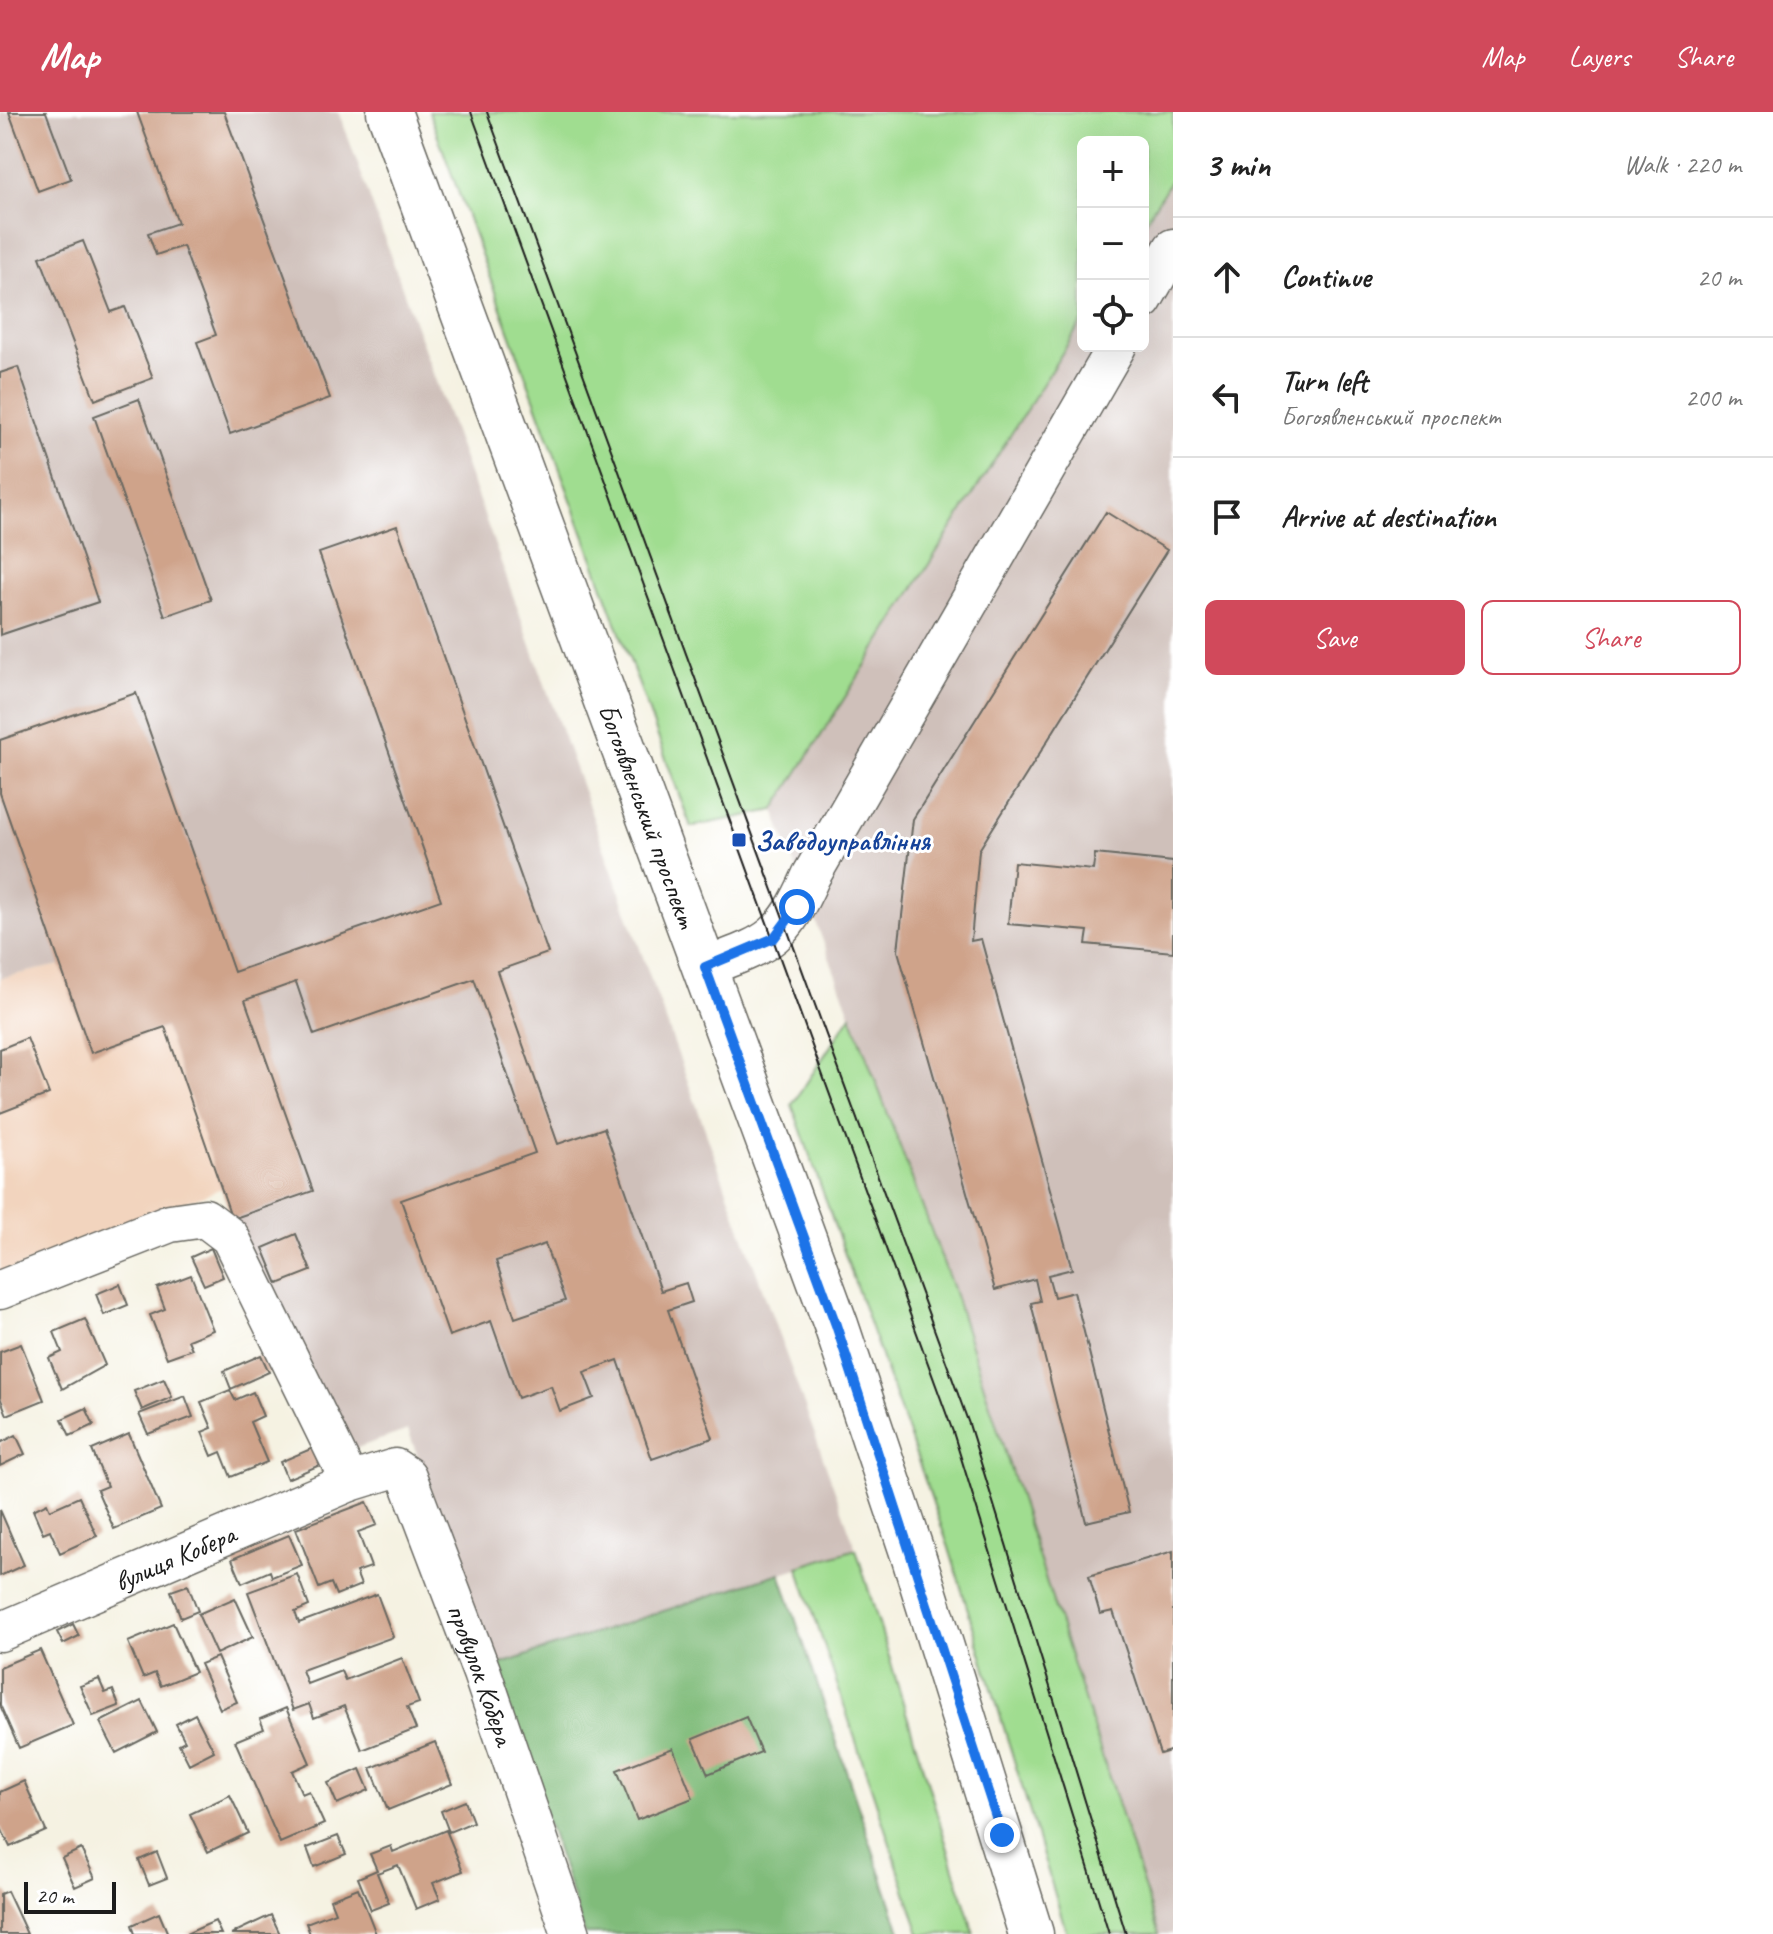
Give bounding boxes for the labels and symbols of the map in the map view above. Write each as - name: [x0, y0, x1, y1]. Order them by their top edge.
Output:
- street label: Богоявленський проспект: [591, 699, 706, 934]
- place label: Заводоуправління: [755, 823, 932, 858]
- marker: Заводоуправління: [730, 831, 748, 849]
- route start: [779, 889, 815, 925]
- street label: вулиця Кобера: [109, 1515, 243, 1599]
- street label: провулок Кобера: [440, 1599, 524, 1752]
- route end: [984, 1817, 1020, 1853]
- scale bar: [24, 1878, 116, 1914]

